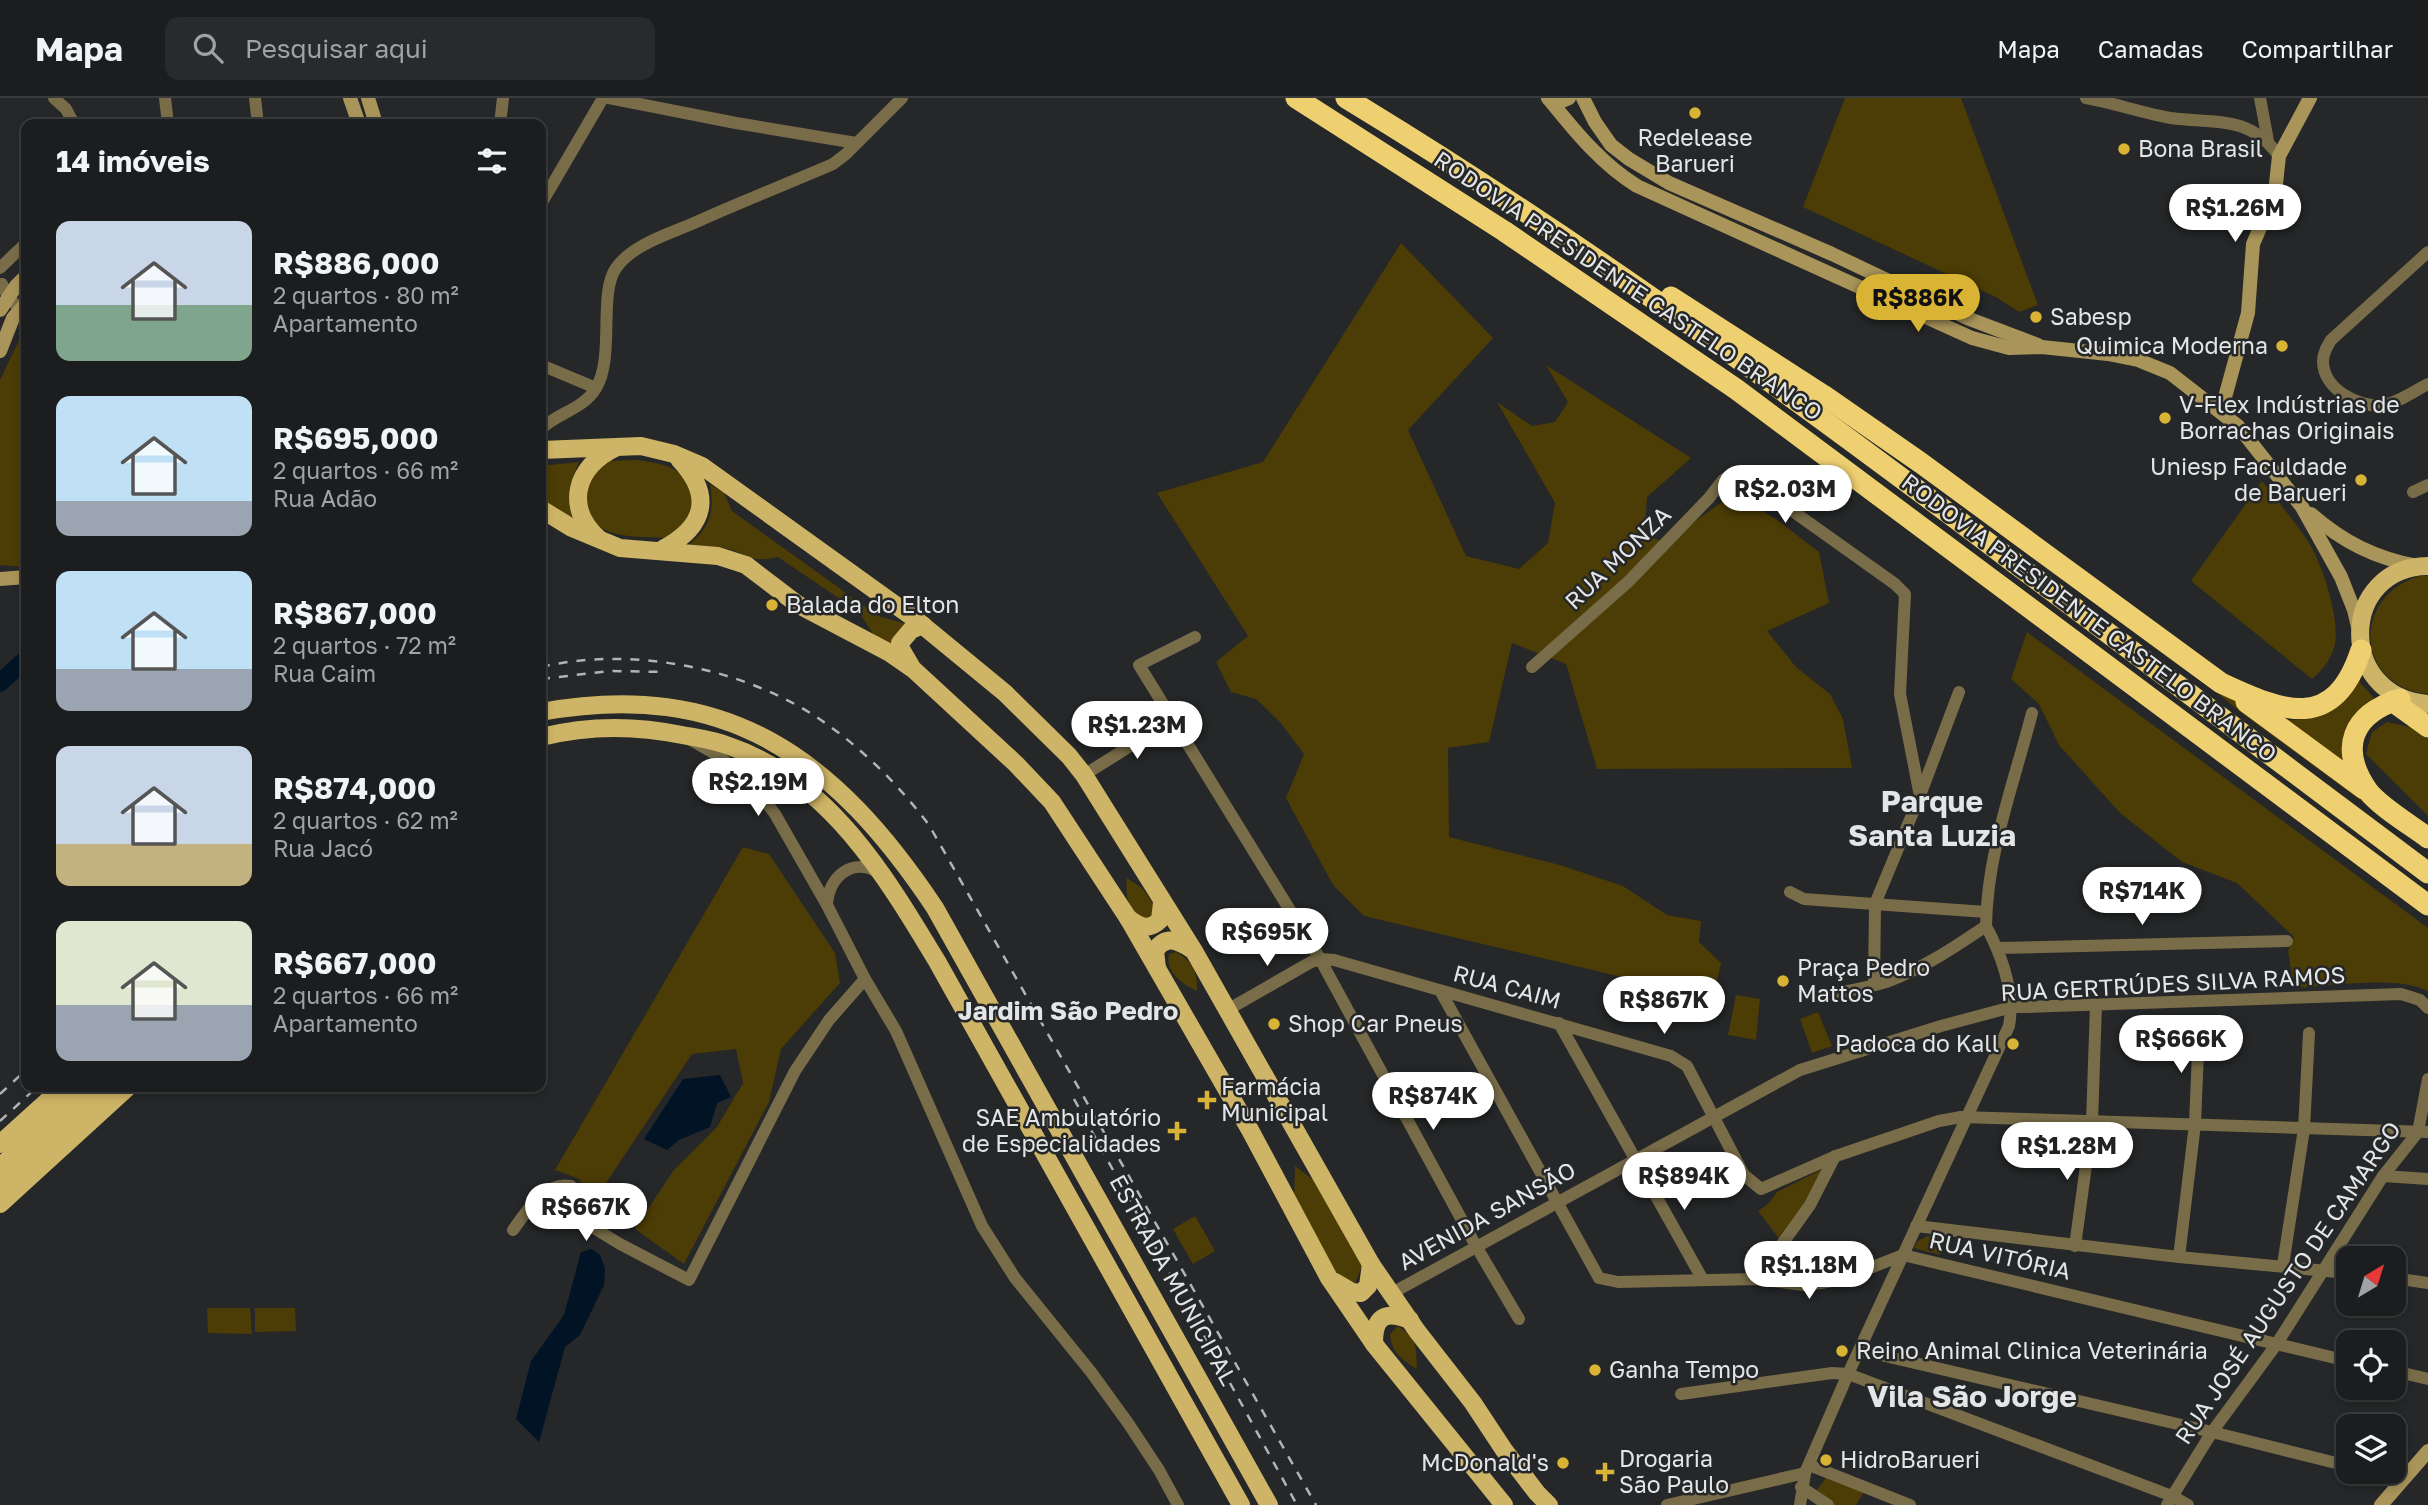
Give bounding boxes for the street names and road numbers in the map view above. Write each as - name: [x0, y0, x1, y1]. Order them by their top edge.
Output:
- street label: RODOVIA PRESIDENTE CASTELO BRANCO: [1429, 144, 1828, 426]
- street label: RODOVIA PRESIDENTE CASTELO BRANCO: [1897, 467, 2283, 767]
- street label: RUA MONZA: [1559, 500, 1676, 615]
- street label: RUA CAIM: [1450, 958, 1564, 1014]
- street label: RUA GERTRÚDES SILVA RAMOS: [2000, 960, 2346, 1006]
- street label: RUA JOSÉ AUGUSTO DE CAMARGO: [2168, 1116, 2406, 1449]
- street label: AVENIDA SANSÃO: [1393, 1155, 1580, 1275]
- street label: ESTRADA MUNICIPAL: [1104, 1169, 1243, 1390]
- street label: RUA VITÓRIA: [1927, 1225, 2074, 1285]

